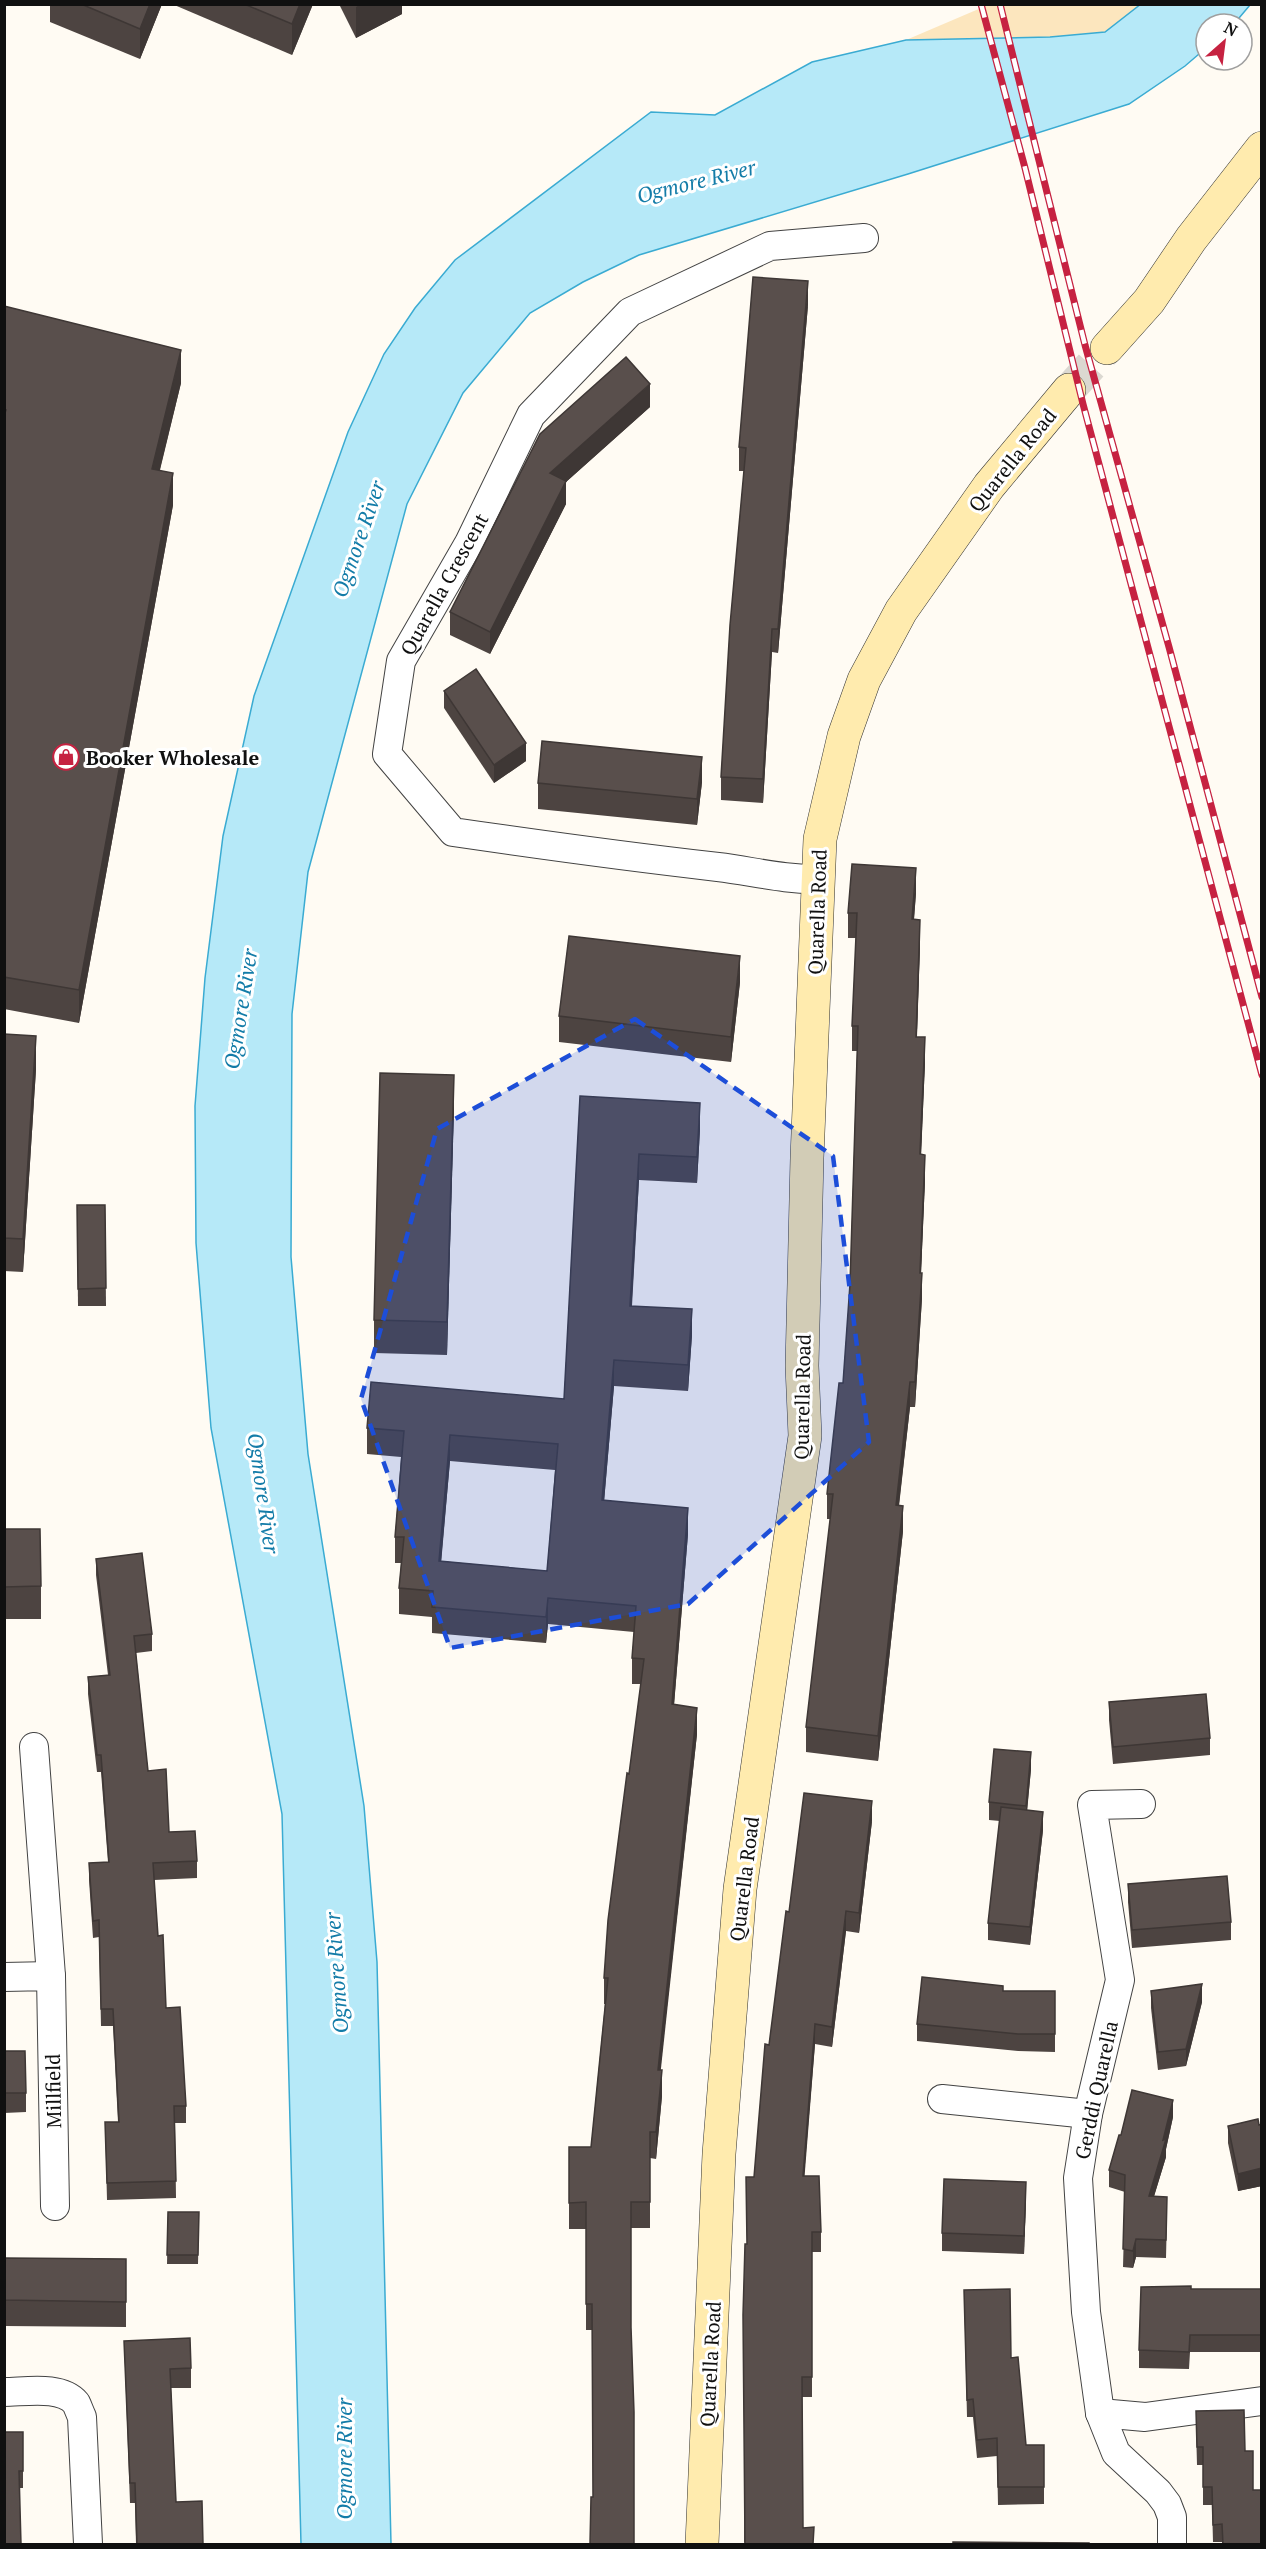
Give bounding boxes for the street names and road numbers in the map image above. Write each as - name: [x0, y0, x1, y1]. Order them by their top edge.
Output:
- street label: Quarella Road: [962, 403, 1062, 517]
- street label: Quarella Crescent: [394, 508, 495, 660]
- street label: Quarella Road: [801, 849, 833, 975]
- street label: Quarella Road: [787, 1334, 817, 1460]
- street label: Quarella Road: [723, 1815, 765, 1943]
- street label: Gerddi Quarella: [1068, 2018, 1124, 2162]
- street label: Millfield: [39, 2053, 67, 2129]
- street label: Quarella Road: [693, 2301, 727, 2427]

